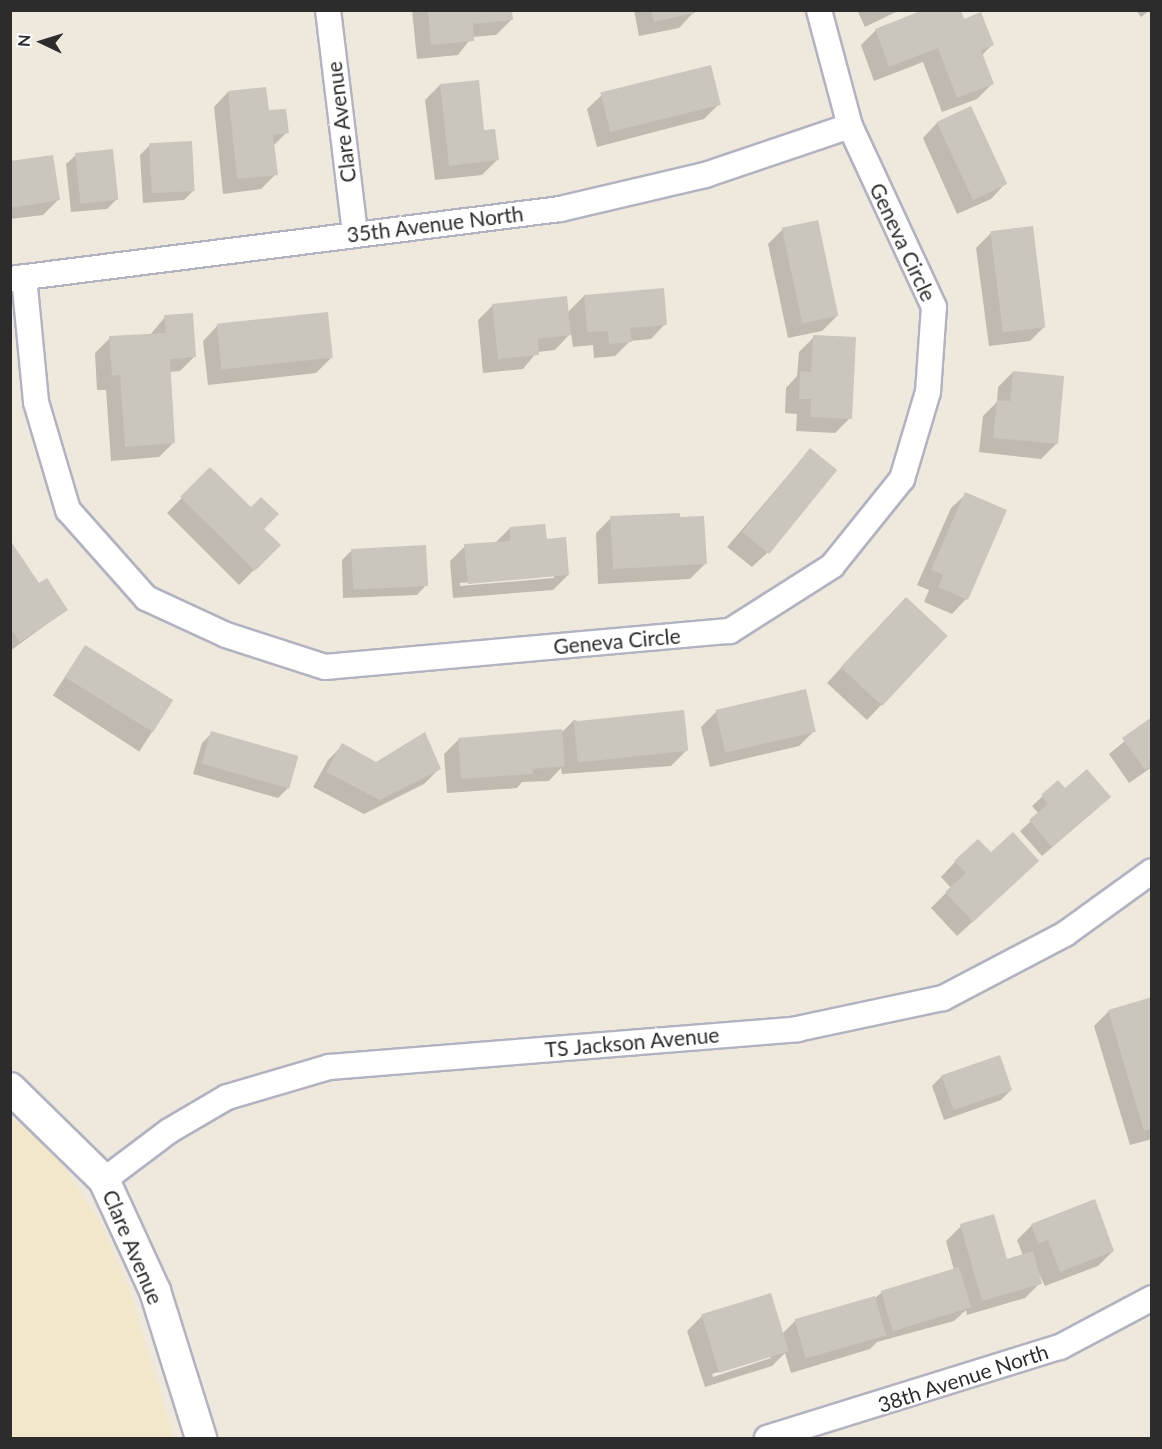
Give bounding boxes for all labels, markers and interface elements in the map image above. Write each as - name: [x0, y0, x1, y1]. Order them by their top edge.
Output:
- north arrow: [12, 12, 72, 72]
- text: N: [14, 34, 33, 48]
- street label: Clare Avenue: [321, 60, 361, 184]
- street label: Geneva Circle: [865, 179, 941, 305]
- street label: 35th Avenue North: [345, 201, 525, 247]
- street label: Geneva Circle: [552, 623, 682, 659]
- street label: TS Jackson Avenue: [543, 1022, 721, 1062]
- street label: Clare Avenue: [97, 1186, 169, 1308]
- street label: 38th Avenue North: [874, 1338, 1052, 1418]

